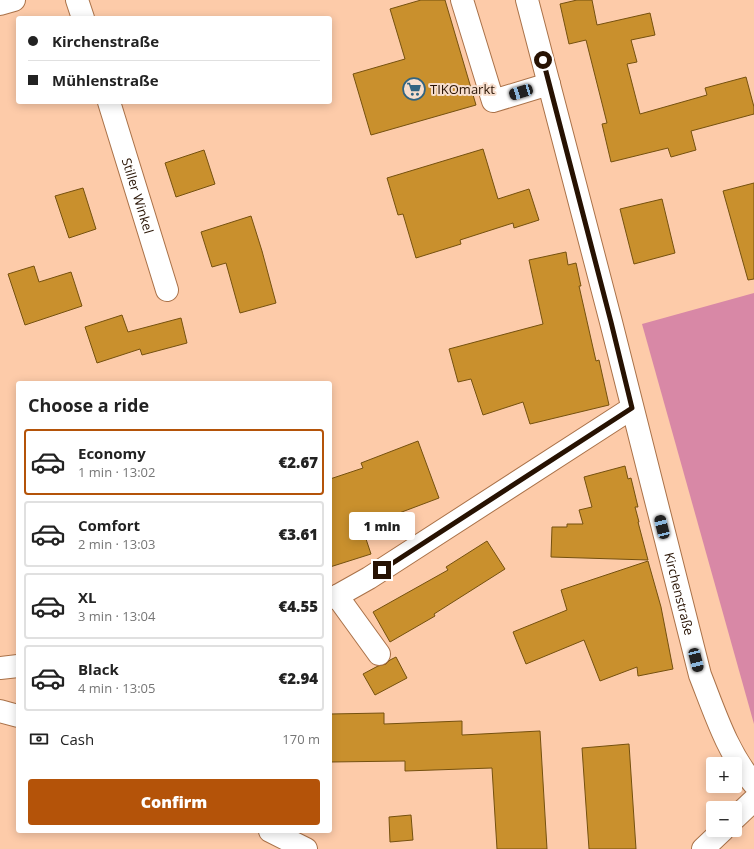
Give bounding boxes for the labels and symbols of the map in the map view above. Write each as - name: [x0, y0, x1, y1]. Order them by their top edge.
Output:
- route start: [534, 51, 552, 69]
- supermarket icon: TIKOmarkt: [401, 76, 427, 102]
- place label: TIKOmarkt: [430, 80, 495, 98]
- car: [508, 83, 534, 101]
- street label: Stiller Winkel: [118, 156, 158, 236]
- callout: 1 min: [349, 512, 415, 540]
- car: [653, 514, 671, 540]
- street label: Kirchenstraße: [660, 550, 699, 637]
- route end: [373, 561, 391, 579]
- car: [687, 647, 705, 673]

